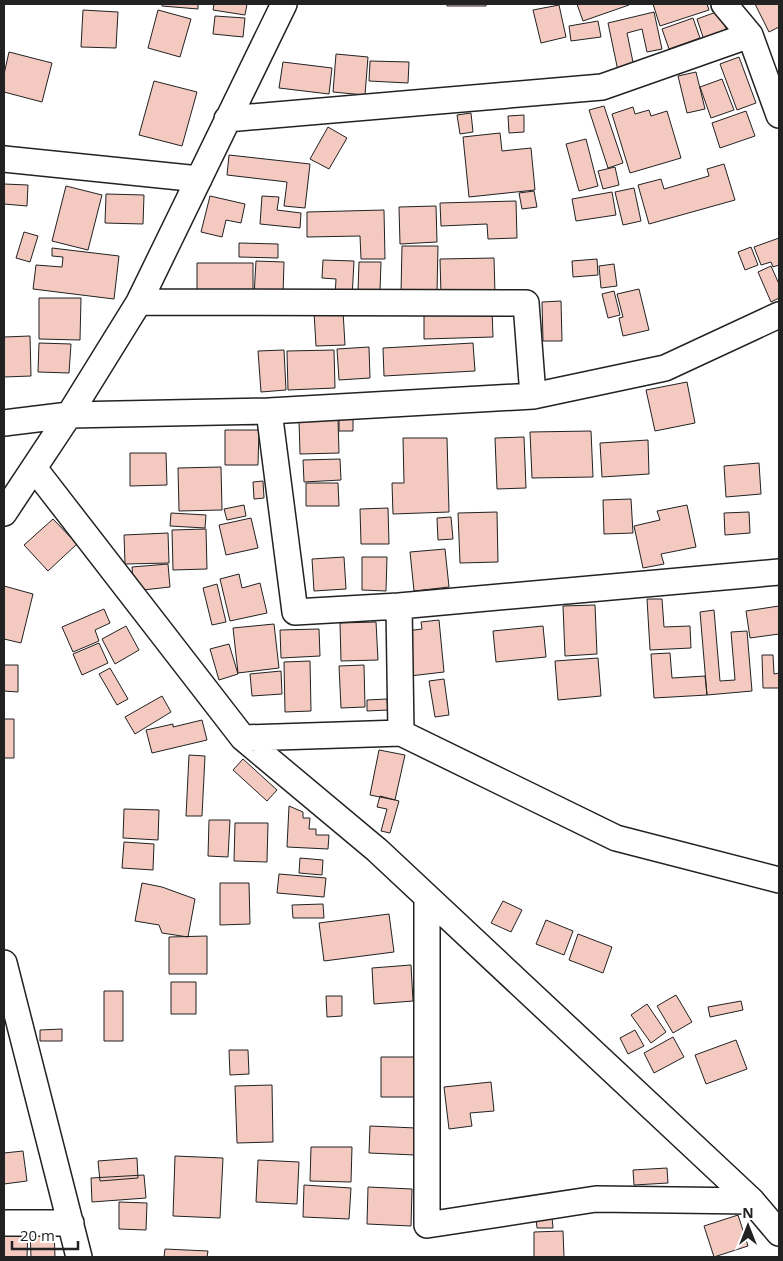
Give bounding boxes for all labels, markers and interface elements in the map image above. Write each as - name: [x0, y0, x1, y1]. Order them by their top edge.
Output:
- north arrow: [723, 1201, 773, 1251]
- text: N: [742, 1203, 754, 1222]
- scale bar: [12, 1218, 79, 1250]
- text: 20 m: [20, 1225, 55, 1245]

